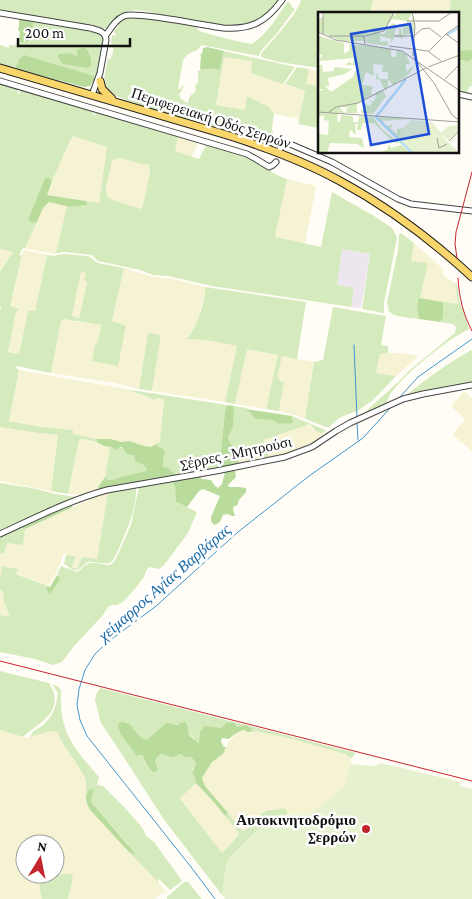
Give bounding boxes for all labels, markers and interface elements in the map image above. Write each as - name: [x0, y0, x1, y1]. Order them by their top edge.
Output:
- inset map: [318, 12, 460, 154]
- scale bar: [18, 15, 130, 47]
- text: 200 m: [25, 25, 64, 41]
- street label: Περιφερειακή Οδός Σερρών: [129, 85, 293, 151]
- street label: Σέρρες - Μητρούσι: [179, 433, 293, 473]
- water label: χείμαρρος Αγίας Βαρβάρας: [93, 520, 235, 646]
- place label: Αυτοκινητοδρόμιο Σερρών: [236, 812, 356, 845]
- marker: Αυτοκινητοδρόμιο Σερρών: [360, 823, 372, 835]
- north arrow: [15, 834, 65, 884]
- text: N: [36, 837, 49, 855]

